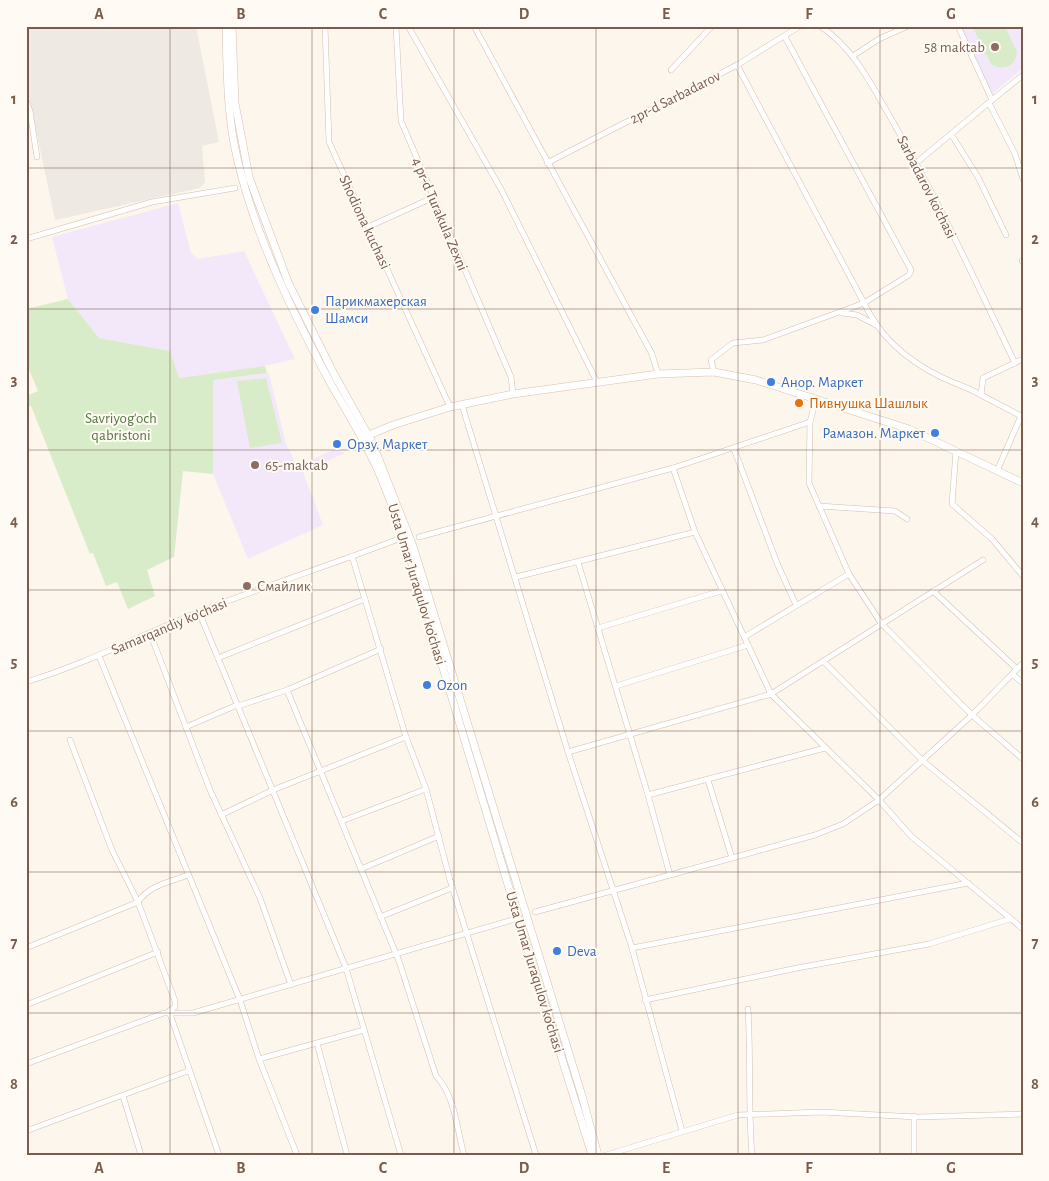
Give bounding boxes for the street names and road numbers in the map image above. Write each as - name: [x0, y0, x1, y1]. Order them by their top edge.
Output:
- street label: 2pr-d Sarbadarov: [628, 68, 724, 127]
- street label: Sarbadarov ko'chasi: [894, 133, 959, 241]
- street label: 4 pr-d Turakula Zexni: [409, 155, 470, 273]
- street label: Shodiona kuchasi: [336, 173, 393, 272]
- street label: Usta Umar Juraqulov ko'chasi: [385, 502, 448, 667]
- street label: Samarqandiy ko'chasi: [109, 595, 229, 658]
- street label: Usta Umar Juraqulov ko'chasi: [503, 890, 566, 1055]

